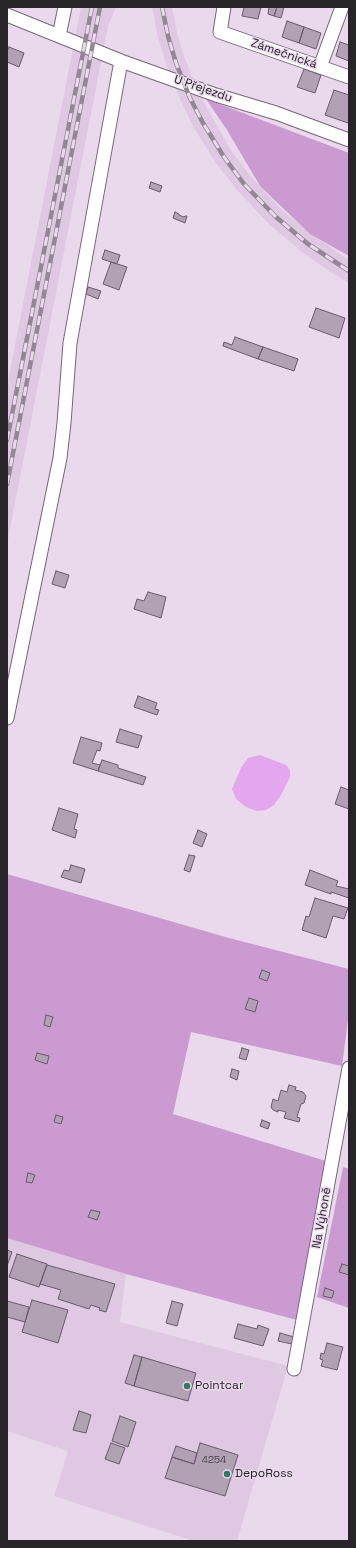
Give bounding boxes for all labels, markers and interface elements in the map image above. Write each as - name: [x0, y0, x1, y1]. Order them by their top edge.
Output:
- street label: Zámečnická: [249, 36, 319, 72]
- street label: U Přejezdu: [172, 72, 234, 106]
- street label: Na Výhoně: [310, 1186, 334, 1250]
- place label: Pointcar: [195, 1379, 243, 1393]
- marker: Pointcar: [182, 1381, 192, 1391]
- house number: 4254: [202, 1454, 226, 1466]
- place label: DepoRoss: [235, 1467, 293, 1481]
- marker: DepoRoss: [222, 1469, 232, 1479]

